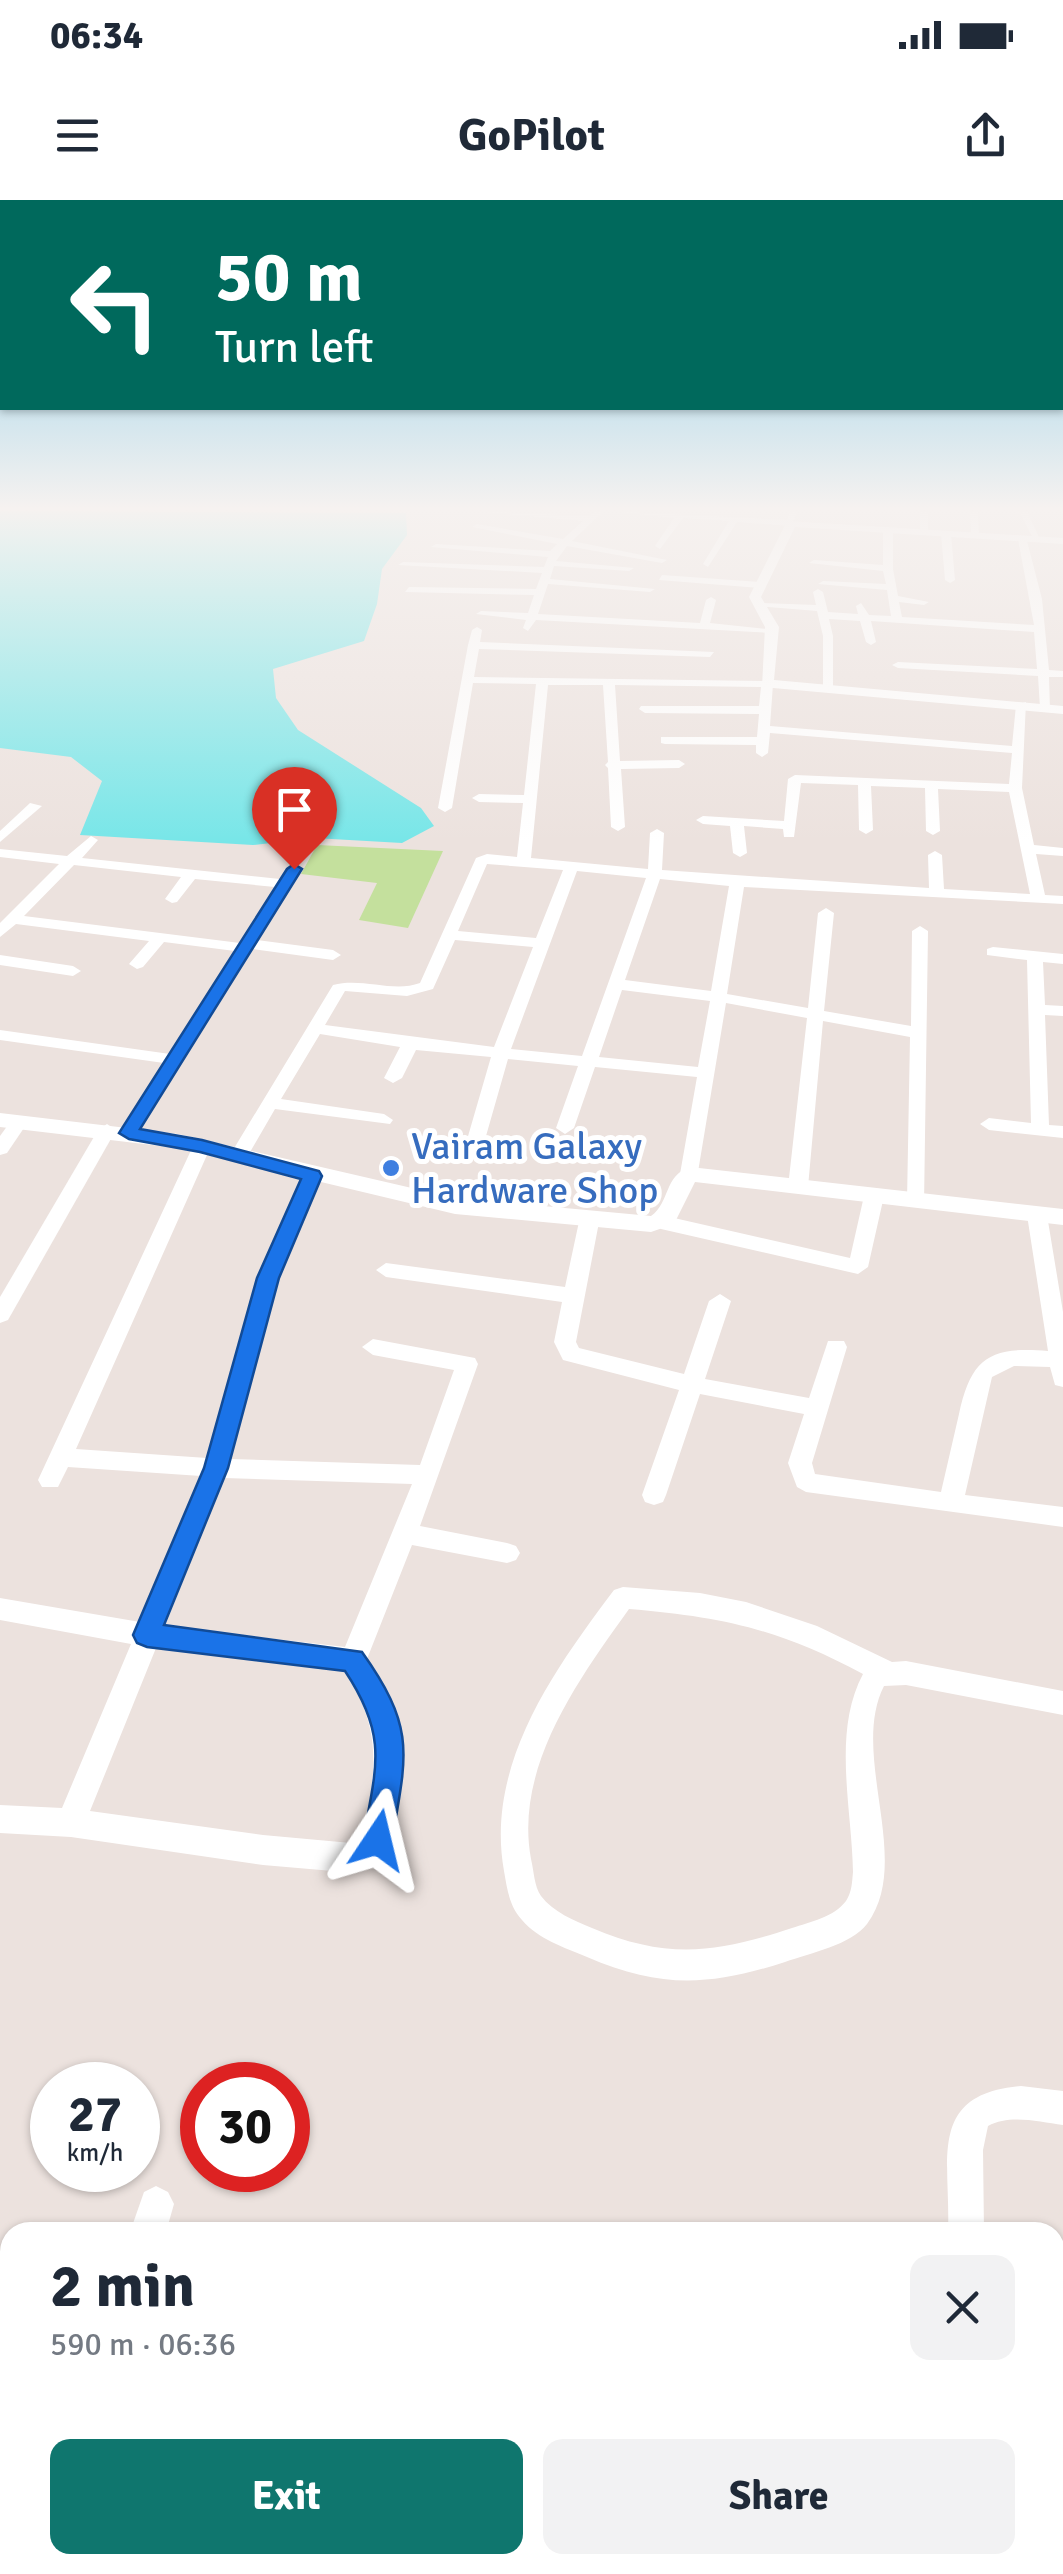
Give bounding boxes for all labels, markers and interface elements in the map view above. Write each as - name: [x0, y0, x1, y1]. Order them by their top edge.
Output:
- text: 06:34: [50, 12, 143, 59]
- icon: menu: [50, 108, 105, 163]
- text: GoPilot: [458, 108, 605, 163]
- icon: share: [958, 108, 1013, 163]
- text: 50 m: [215, 234, 363, 320]
- icon: left: [50, 240, 180, 370]
- text: Turn left: [215, 320, 374, 375]
- pin: [252, 767, 337, 870]
- icon: arrive: [267, 782, 322, 837]
- place label: Vairam Galaxy Hardware Shop: [411, 1123, 658, 1214]
- marker: Vairam Galaxy Hardware Shop: [380, 1157, 402, 1179]
- position arrow: [326, 1788, 430, 1892]
- speed limit sign: 30: [180, 2062, 310, 2192]
- text: 27: [68, 2084, 122, 2146]
- text: km/h: [67, 2137, 123, 2168]
- text: 2 min: [50, 2250, 195, 2324]
- button: close: [910, 2255, 1015, 2360]
- text: 590 m · 06:36: [50, 2325, 236, 2364]
- button: Exit: [50, 2439, 523, 2554]
- button: Share: [543, 2439, 1015, 2554]

